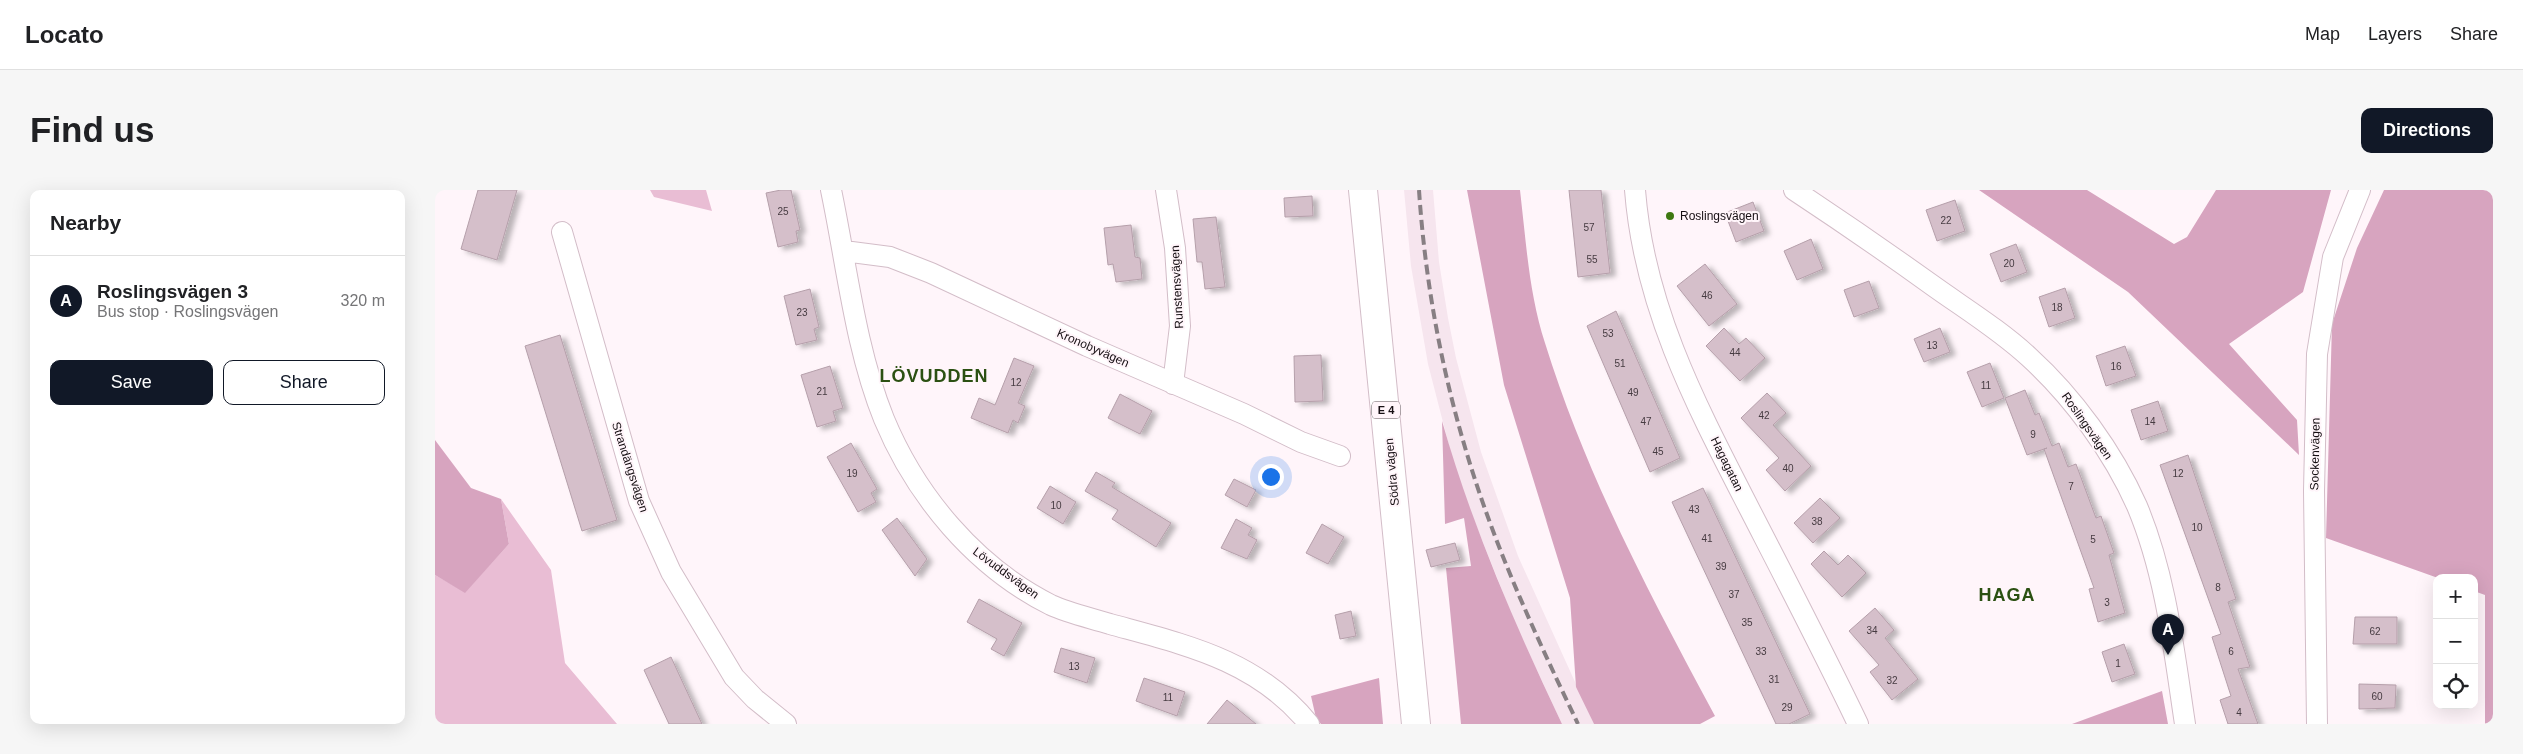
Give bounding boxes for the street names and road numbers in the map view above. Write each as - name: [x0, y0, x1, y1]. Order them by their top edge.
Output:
- street label: Runstensvägen: [1168, 245, 1186, 329]
- street label: Kronobyvägen: [1055, 326, 1131, 370]
- street label: Roslingsvägen: [2059, 390, 2115, 462]
- road number: E 4: [1372, 402, 1400, 418]
- street label: Sockenvägen: [2307, 418, 2323, 490]
- street label: Strandängsvägen: [609, 420, 651, 514]
- street label: Hagagatan: [1708, 435, 1746, 493]
- street label: Södra vägen: [1382, 437, 1402, 507]
- street label: Lövuddsvägen: [970, 544, 1042, 602]

